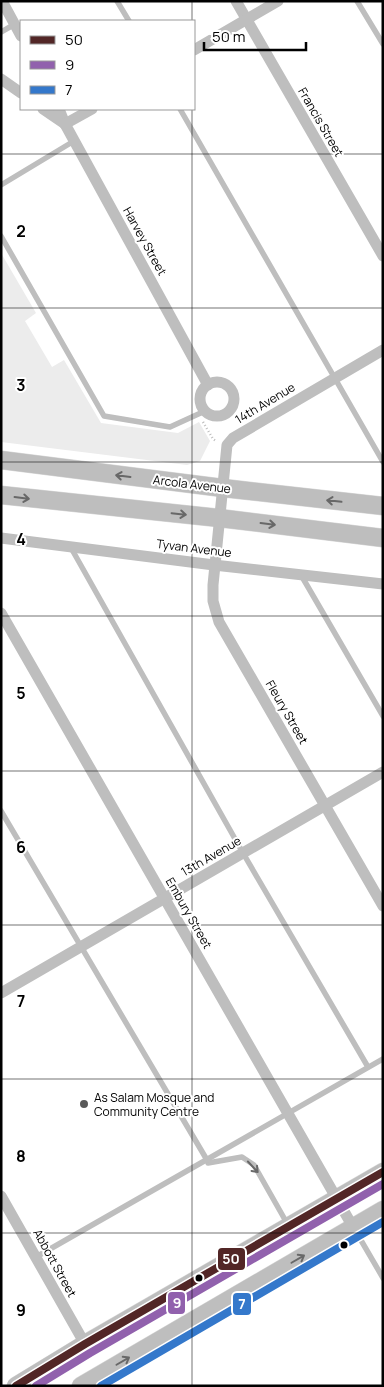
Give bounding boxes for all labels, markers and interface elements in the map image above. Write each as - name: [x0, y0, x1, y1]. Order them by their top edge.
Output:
- legend: [20, 20, 195, 110]
- scale bar: [204, 20, 306, 52]
- text: 50 m: [212, 26, 246, 47]
- text: 50: [65, 29, 83, 50]
- text: 9: [65, 54, 74, 75]
- text: 7: [65, 79, 73, 100]
- street label: Francis Street: [294, 84, 348, 160]
- street label: Harvey Street: [119, 204, 171, 278]
- text: 2: [16, 220, 26, 242]
- text: 3: [16, 374, 26, 396]
- street label: 14th Avenue: [232, 378, 298, 428]
- one-way arrow: [115, 471, 131, 481]
- street label: Arcola Avenue: [152, 471, 232, 497]
- one-way arrow: [14, 493, 30, 503]
- one-way arrow: [327, 496, 343, 506]
- one-way arrow: [171, 509, 187, 519]
- one-way arrow: [259, 519, 275, 529]
- text: 4: [16, 528, 26, 550]
- street label: Tyvan Avenue: [155, 535, 233, 561]
- street label: Fleury Street: [262, 677, 312, 747]
- text: 5: [16, 682, 26, 704]
- street label: 13th Avenue: [178, 832, 244, 880]
- text: 6: [16, 836, 26, 858]
- street label: Embury Street: [162, 874, 216, 952]
- text: 7: [17, 990, 25, 1012]
- place label: As Salam Mosque and Community Centre: [94, 1089, 214, 1120]
- marker: As Salam Mosque and Community Centre: [78, 1098, 90, 1110]
- text: 8: [16, 1145, 26, 1167]
- one-way arrow: [247, 1160, 258, 1173]
- street label: Abbott Street: [29, 1226, 81, 1300]
- unlabelled marker: [339, 1240, 349, 1250]
- line badge: 50: [217, 1247, 246, 1271]
- text: 50: [222, 1249, 240, 1268]
- one-way arrow: [291, 1254, 305, 1264]
- unlabelled marker: [194, 1273, 204, 1283]
- line badge: 9: [167, 1291, 186, 1315]
- line badge: 7: [232, 1292, 252, 1316]
- text: 9: [173, 1293, 181, 1312]
- text: 7: [238, 1294, 246, 1313]
- text: 9: [16, 1299, 26, 1321]
- one-way arrow: [115, 1356, 130, 1366]

